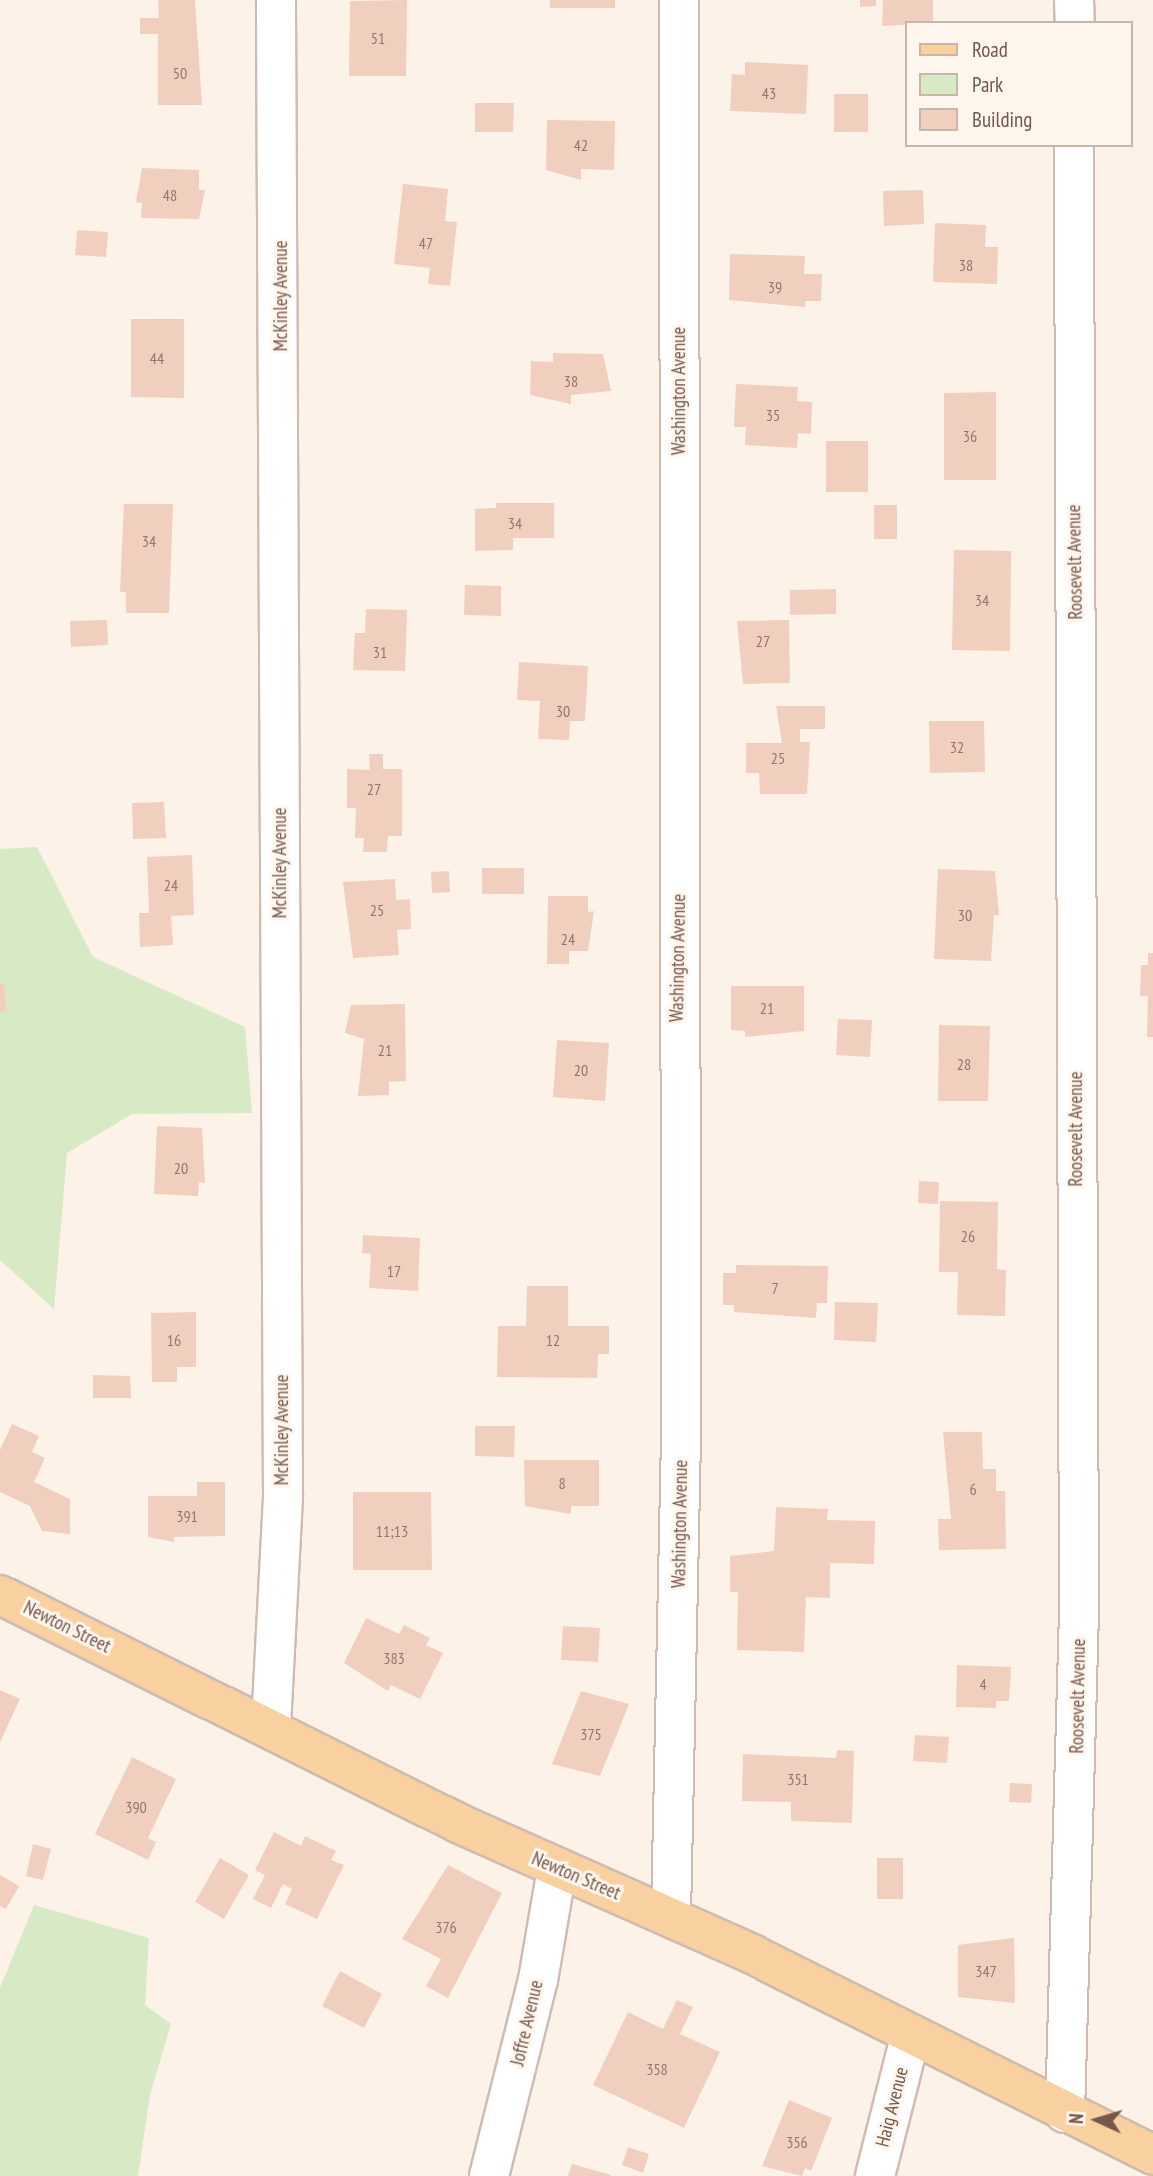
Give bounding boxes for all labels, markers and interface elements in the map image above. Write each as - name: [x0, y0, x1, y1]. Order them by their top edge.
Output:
- legend: [904, 21, 1132, 147]
- house number: 51: [371, 28, 385, 48]
- text: Road: [972, 36, 1008, 63]
- house number: 50: [173, 63, 187, 83]
- text: Park: [972, 71, 1003, 98]
- house number: 43: [762, 83, 776, 103]
- text: Building: [972, 106, 1032, 133]
- house number: 42: [574, 135, 588, 155]
- house number: 48: [163, 185, 177, 205]
- house number: 47: [419, 233, 433, 253]
- street label: McKinley Avenue: [270, 240, 292, 352]
- house number: 38: [959, 255, 973, 275]
- house number: 39: [768, 277, 782, 297]
- street label: Washington Avenue: [668, 327, 690, 455]
- house number: 44: [150, 348, 164, 368]
- house number: 38: [564, 371, 578, 391]
- house number: 35: [766, 405, 780, 425]
- house number: 36: [963, 426, 977, 446]
- street label: Roosevelt Avenue: [1063, 504, 1087, 620]
- house number: 34: [508, 513, 522, 533]
- house number: 34: [142, 531, 156, 551]
- house number: 34: [975, 590, 989, 610]
- house number: 27: [756, 631, 770, 651]
- house number: 31: [373, 642, 387, 662]
- house number: 30: [556, 701, 570, 721]
- house number: 32: [950, 737, 964, 757]
- house number: 25: [771, 748, 785, 768]
- house number: 27: [367, 779, 381, 799]
- street label: McKinley Avenue: [269, 807, 291, 919]
- house number: 24: [164, 875, 178, 895]
- street label: Washington Avenue: [665, 893, 691, 1023]
- house number: 25: [370, 900, 384, 920]
- house number: 30: [958, 905, 972, 925]
- house number: 24: [561, 929, 575, 949]
- house number: 21: [760, 998, 774, 1018]
- house number: 21: [378, 1040, 392, 1060]
- house number: 28: [957, 1054, 971, 1074]
- house number: 20: [574, 1060, 588, 1080]
- street label: Roosevelt Avenue: [1065, 1071, 1087, 1187]
- house number: 20: [174, 1158, 188, 1178]
- house number: 26: [961, 1226, 975, 1246]
- house number: 17: [387, 1261, 401, 1281]
- house number: 7: [771, 1278, 779, 1298]
- house number: 16: [167, 1330, 181, 1350]
- house number: 12: [546, 1330, 560, 1350]
- street label: McKinley Avenue: [271, 1374, 293, 1486]
- street label: Washington Avenue: [667, 1459, 693, 1589]
- house number: 8: [558, 1473, 566, 1493]
- house number: 6: [969, 1479, 977, 1499]
- house number: 391: [176, 1506, 198, 1526]
- house number: 11;13: [376, 1521, 408, 1541]
- street label: Newton Street: [20, 1596, 114, 1658]
- street label: Roosevelt Avenue: [1066, 1638, 1090, 1754]
- house number: 383: [383, 1648, 405, 1668]
- house number: 4: [979, 1674, 987, 1694]
- house number: 375: [580, 1724, 602, 1744]
- house number: 351: [787, 1769, 809, 1789]
- house number: 390: [125, 1797, 147, 1817]
- street label: Newton Street: [528, 1847, 624, 1905]
- house number: 376: [435, 1917, 457, 1937]
- house number: 347: [975, 1961, 997, 1981]
- street label: Joffre Avenue: [506, 1978, 548, 2068]
- house number: 358: [646, 2059, 668, 2079]
- street label: Haig Avenue: [871, 2064, 913, 2150]
- north arrow: [1062, 2085, 1132, 2155]
- text: N: [1064, 2113, 1088, 2125]
- house number: 356: [786, 2132, 808, 2152]

